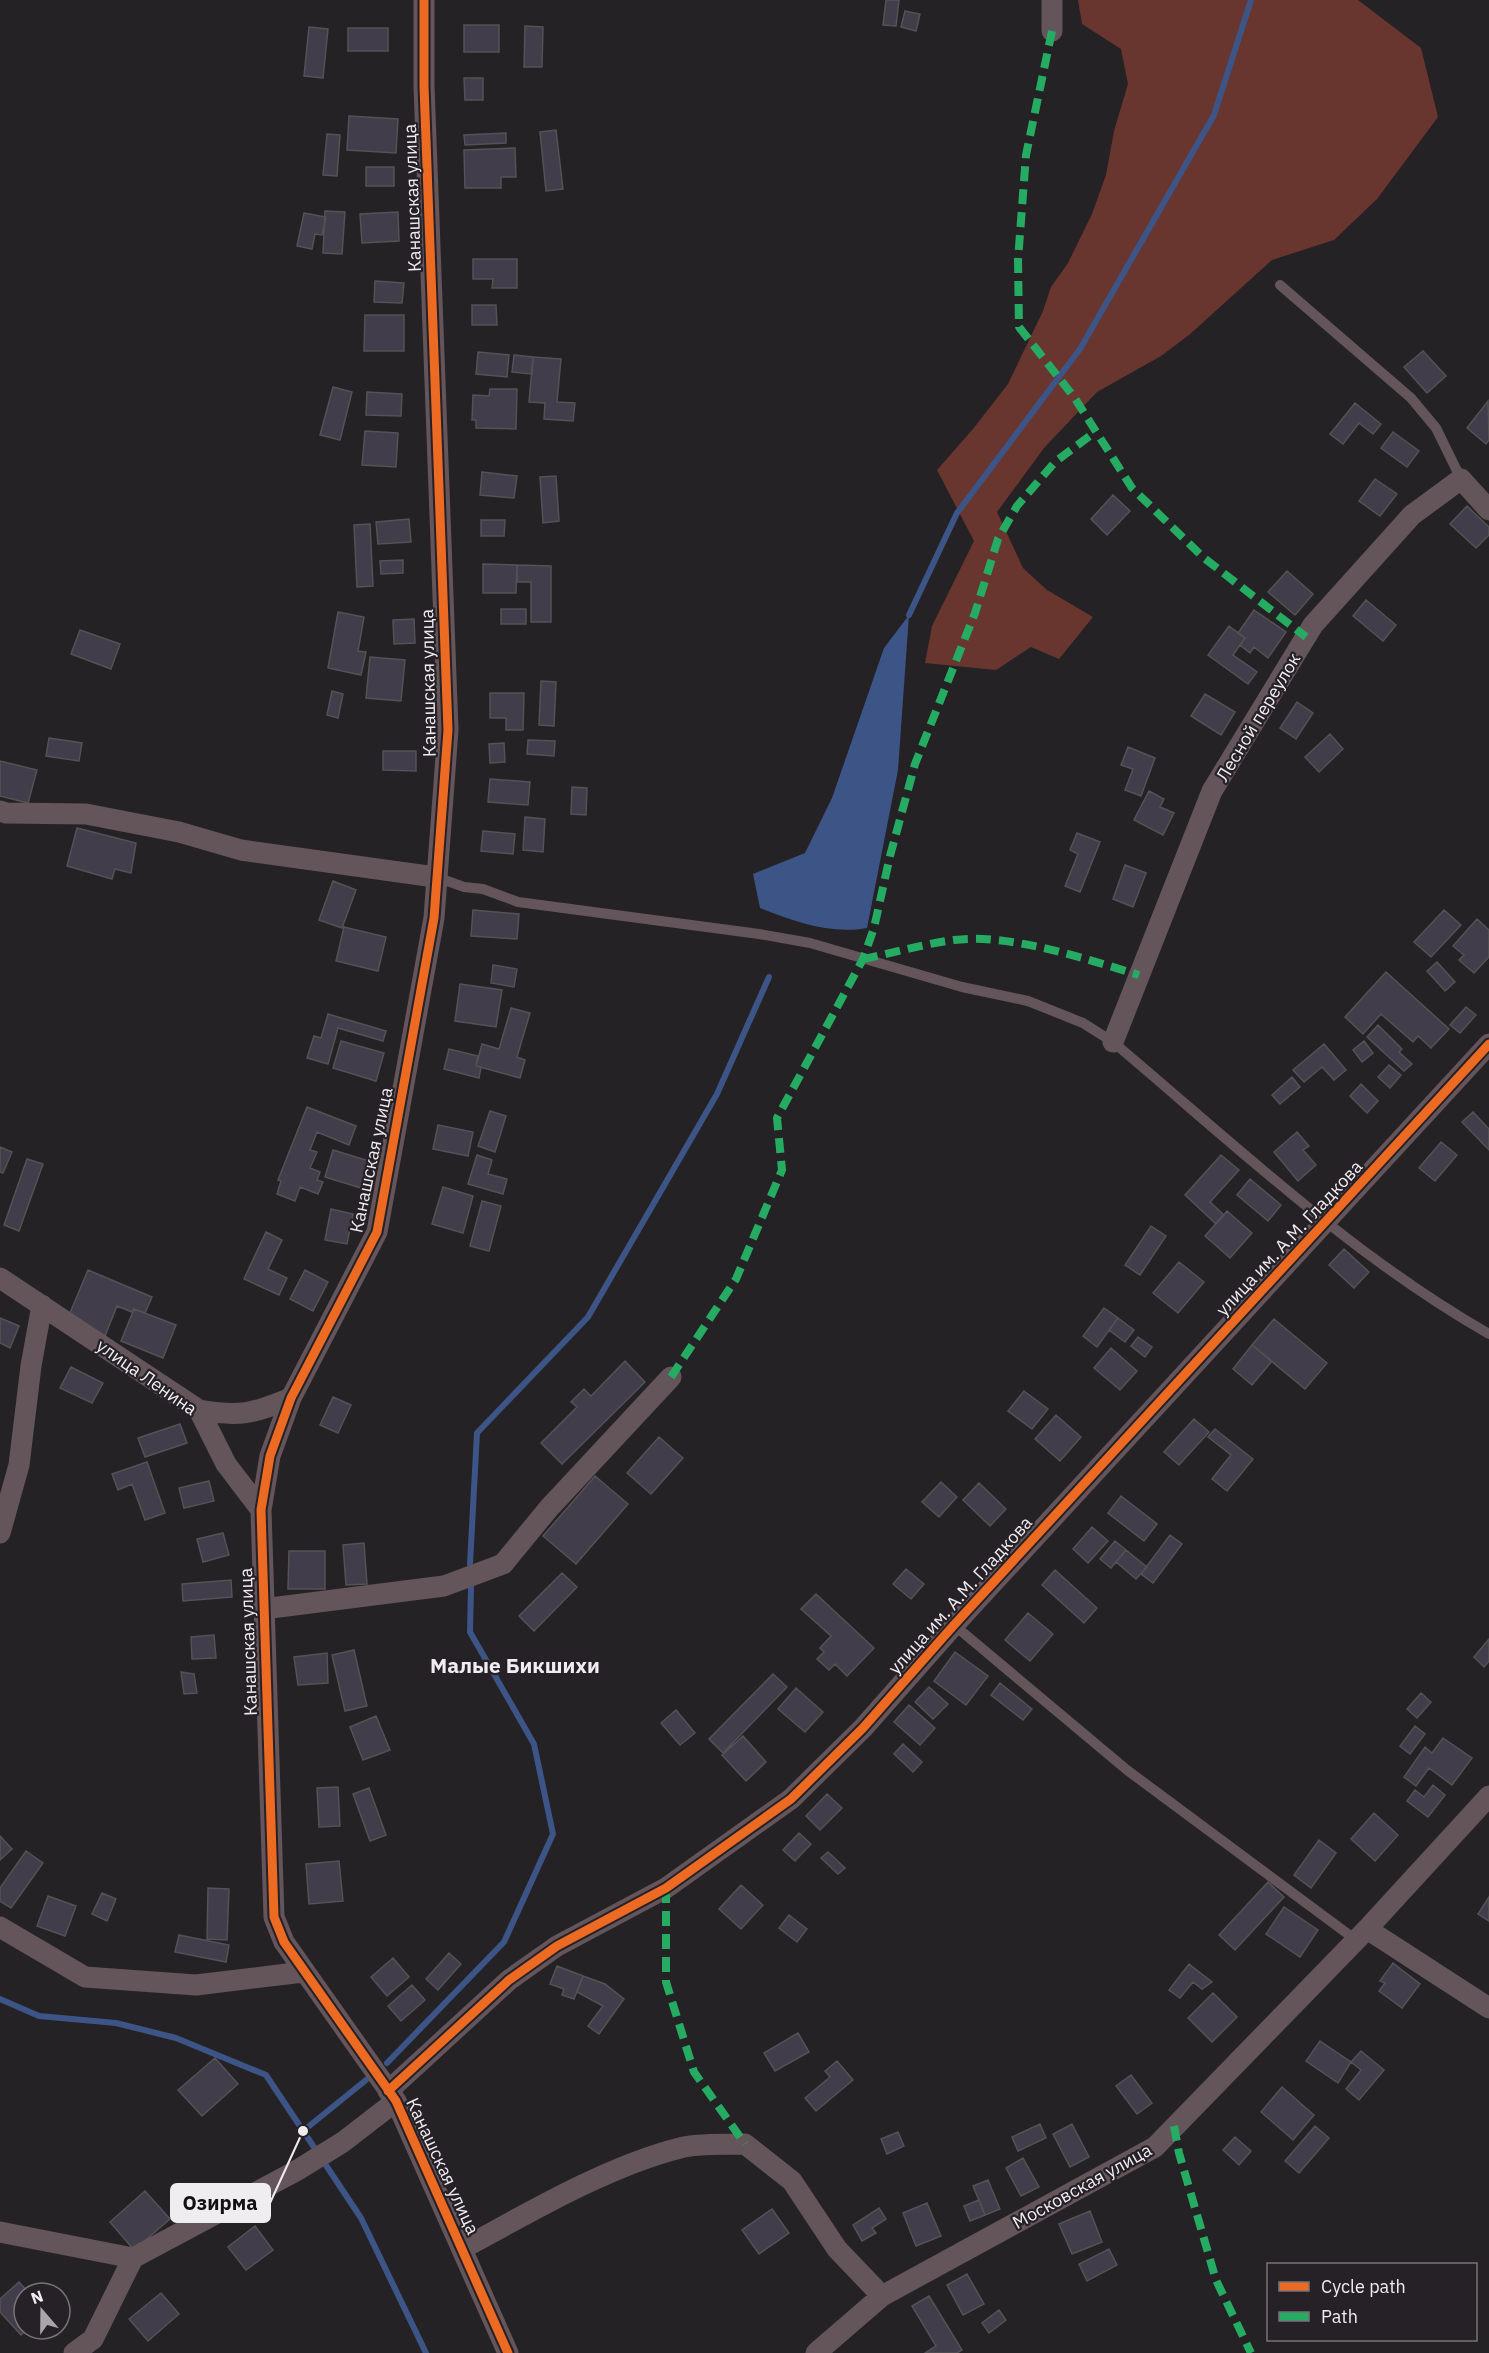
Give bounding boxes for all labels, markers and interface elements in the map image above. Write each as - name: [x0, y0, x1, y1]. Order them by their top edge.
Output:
- street label: Канашская улица: [398, 123, 426, 272]
- street label: Канашская улица: [415, 608, 441, 757]
- street label: Лесной переулок: [1211, 648, 1306, 786]
- street label: Канашская улица: [344, 1085, 398, 1235]
- street label: улица им. А.М. Гладкова: [1211, 1155, 1367, 1321]
- street label: улица Ленина: [92, 1334, 202, 1420]
- street label: улица им. А.М. Гладкова: [883, 1511, 1037, 1679]
- street label: Канашская улица: [234, 1567, 262, 1716]
- district label: Малые Бикшихи: [430, 1651, 600, 1679]
- street label: Канашская улица: [401, 2094, 485, 2238]
- street label: Московская улица: [1008, 2138, 1156, 2234]
- callout: Озирма: [171, 2184, 270, 2222]
- text: Озирма: [182, 2189, 258, 2216]
- legend: [1267, 2263, 1477, 2341]
- text: Cycle path: [1321, 2275, 1406, 2298]
- north arrow: [12, 2281, 72, 2341]
- text: N: [28, 2286, 46, 2308]
- text: Path: [1321, 2305, 1358, 2328]

